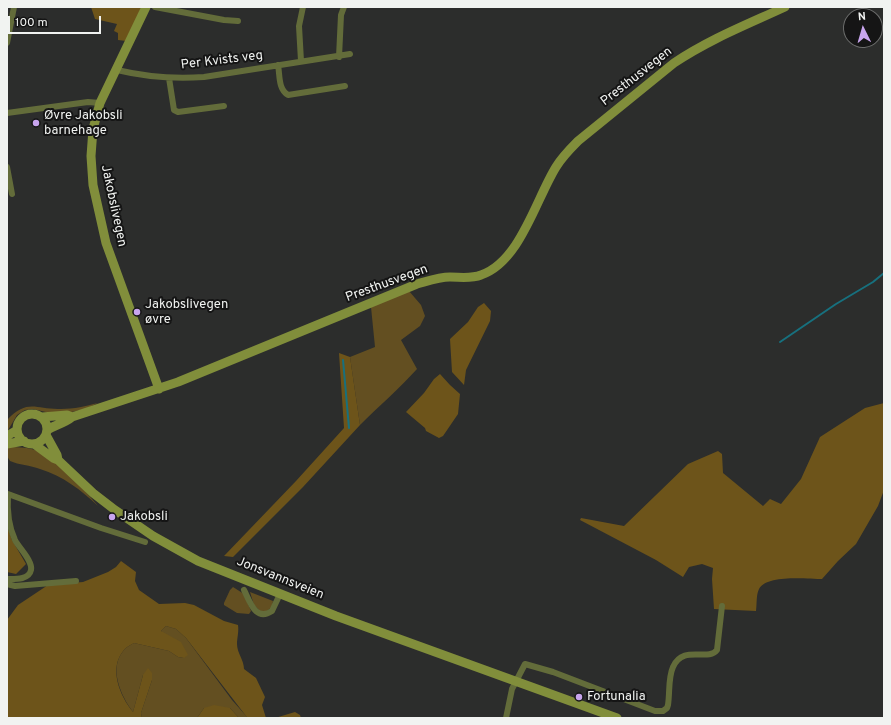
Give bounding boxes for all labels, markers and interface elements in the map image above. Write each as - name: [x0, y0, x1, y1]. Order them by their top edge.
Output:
- scale bar: [10, 8, 103, 34]
- north arrow: [843, 8, 883, 48]
- text: N: [857, 10, 867, 24]
- text: 100 m: [15, 15, 48, 31]
- street label: Presthusvegen: [598, 44, 676, 110]
- street label: Per Kvists veg: [180, 48, 264, 74]
- place label: Øvre Jakobsli barnehage: [44, 108, 123, 139]
- marker: Øvre Jakobsli barnehage: [31, 118, 41, 128]
- street label: Jakobslivegen: [97, 164, 129, 248]
- street label: Presthusvegen: [344, 262, 430, 306]
- place label: Jakobslivegen øvre: [145, 297, 228, 328]
- marker: Jakobslivegen øvre: [132, 307, 142, 317]
- place label: Jakobsli: [120, 509, 168, 525]
- marker: Jakobsli: [107, 512, 117, 522]
- street label: Jonsvannsveien: [234, 554, 326, 604]
- place label: Fortunalia: [587, 689, 645, 705]
- marker: Fortunalia: [574, 692, 584, 702]

